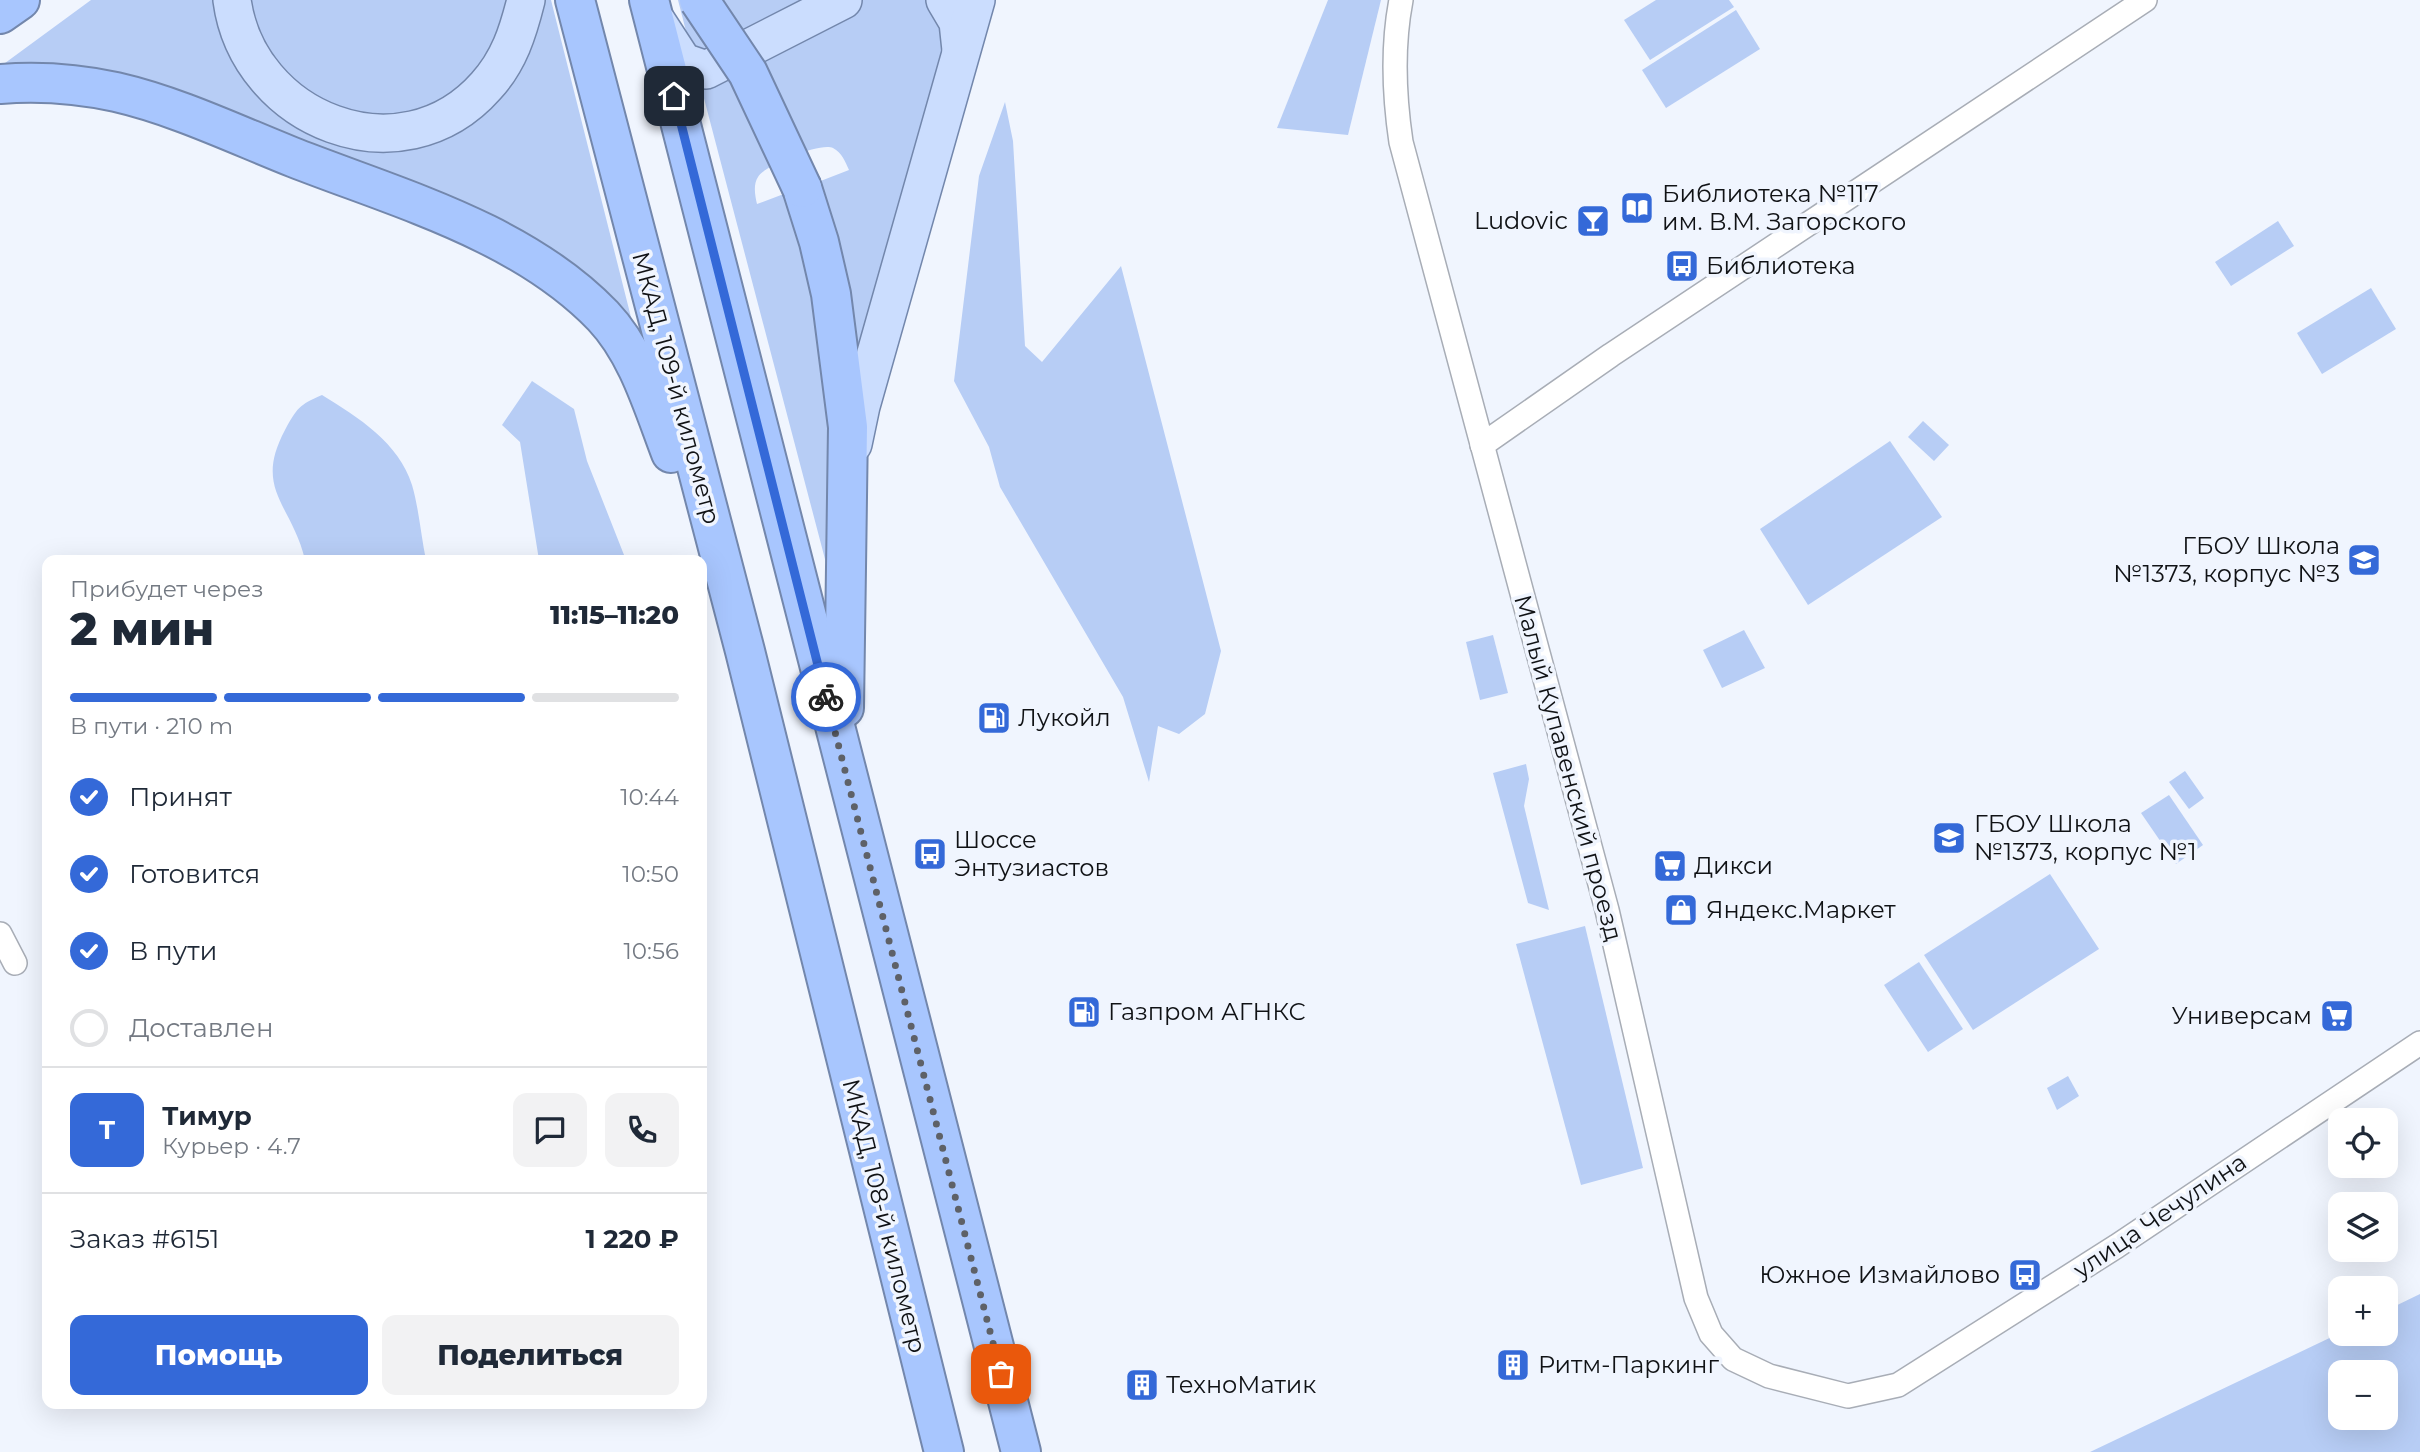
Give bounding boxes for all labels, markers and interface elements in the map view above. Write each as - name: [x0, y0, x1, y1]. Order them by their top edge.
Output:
- pin: [644, 66, 704, 126]
- icon: home: [655, 77, 693, 115]
- place label: Библиотека №117 им. В.М. Загорского: [1662, 179, 1906, 236]
- library icon: Библиотека №117 им. В.М. Загорского: [1618, 189, 1656, 227]
- bar icon: Ludovic: [1574, 202, 1612, 240]
- place label: Ludovic: [1474, 206, 1568, 235]
- bus stop icon: Библиотека: [1663, 247, 1701, 285]
- street label: МКАД, 109-й километр: [626, 248, 727, 527]
- place label: Библиотека: [1706, 251, 1855, 280]
- place label: ГБОУ Школа №1373, корпус №3: [2113, 531, 2340, 588]
- school or university icon: ГБОУ Школа №1373, корпус №3: [2345, 541, 2383, 579]
- text: Прибудет через: [70, 575, 264, 603]
- street label: Малый Купавенский проезд: [1508, 592, 1629, 944]
- text: 11:15–11:20: [550, 599, 679, 631]
- text: 2 мин: [70, 600, 214, 657]
- courier: [791, 662, 861, 732]
- icon: bike: [807, 678, 845, 716]
- fuel station icon: Лукойл: [975, 699, 1013, 737]
- place label: Лукойл: [1018, 703, 1111, 732]
- text: В пути · 210 m: [70, 712, 233, 740]
- icon: check: [70, 778, 108, 816]
- text: Принят: [129, 781, 232, 813]
- text: 10:44: [620, 783, 679, 811]
- place label: ГБОУ Школа №1373, корпус №1: [1974, 809, 2197, 866]
- school or university icon: ГБОУ Школа №1373, корпус №1: [1930, 819, 1968, 857]
- place label: Шоссе Энтузиастов: [954, 825, 1109, 882]
- bus stop icon: Шоссе Энтузиастов: [911, 835, 949, 873]
- supermarket icon: Дикси: [1651, 847, 1689, 885]
- place label: Дикси: [1694, 851, 1773, 880]
- icon: check: [70, 855, 108, 893]
- text: Готовится: [129, 858, 260, 890]
- text: 10:50: [622, 860, 679, 888]
- shop icon: Яндекс.Маркет: [1662, 891, 1700, 929]
- place label: Яндекс.Маркет: [1706, 895, 1896, 924]
- icon: check: [70, 932, 108, 970]
- text: В пути: [129, 935, 218, 967]
- text: 10:56: [624, 937, 679, 965]
- fuel station icon: Газпром АГНКС: [1065, 993, 1103, 1031]
- place label: Газпром АГНКС: [1108, 997, 1306, 1026]
- supermarket icon: Универсам: [2318, 997, 2356, 1035]
- place label: Универсам: [2171, 1001, 2312, 1030]
- text: Доставлен: [129, 1012, 274, 1044]
- street label: МКАД, 108-й километр: [836, 1076, 933, 1356]
- button: chat: [513, 1093, 587, 1167]
- button: phone: [605, 1093, 679, 1167]
- text: Тимур: [162, 1100, 252, 1132]
- map controls: [2328, 1108, 2398, 1430]
- button: locate: [2328, 1108, 2398, 1178]
- text: Т: [99, 1114, 115, 1146]
- text: Курьер · 4.7: [162, 1132, 301, 1160]
- street label: улица Чечулина: [2067, 1147, 2252, 1285]
- button: layers: [2328, 1192, 2398, 1262]
- text: Заказ #6151: [70, 1223, 219, 1255]
- text: 1 220 ₽: [586, 1223, 679, 1255]
- bus stop icon: Южное Измайлово: [2006, 1256, 2044, 1294]
- place label: Южное Измайлово: [1759, 1260, 2000, 1289]
- button: +: [2328, 1276, 2398, 1346]
- button: Помощь: [70, 1315, 368, 1395]
- button: Поделиться: [382, 1315, 679, 1395]
- pin: [971, 1344, 1031, 1404]
- building icon: Ритм-Паркинг: [1494, 1346, 1532, 1384]
- place label: Ритм-Паркинг: [1538, 1350, 1719, 1379]
- icon: bag: [982, 1355, 1020, 1393]
- button: −: [2328, 1360, 2398, 1430]
- building icon: ТехноМатик: [1123, 1366, 1161, 1404]
- place label: ТехноМатик: [1166, 1370, 1316, 1399]

